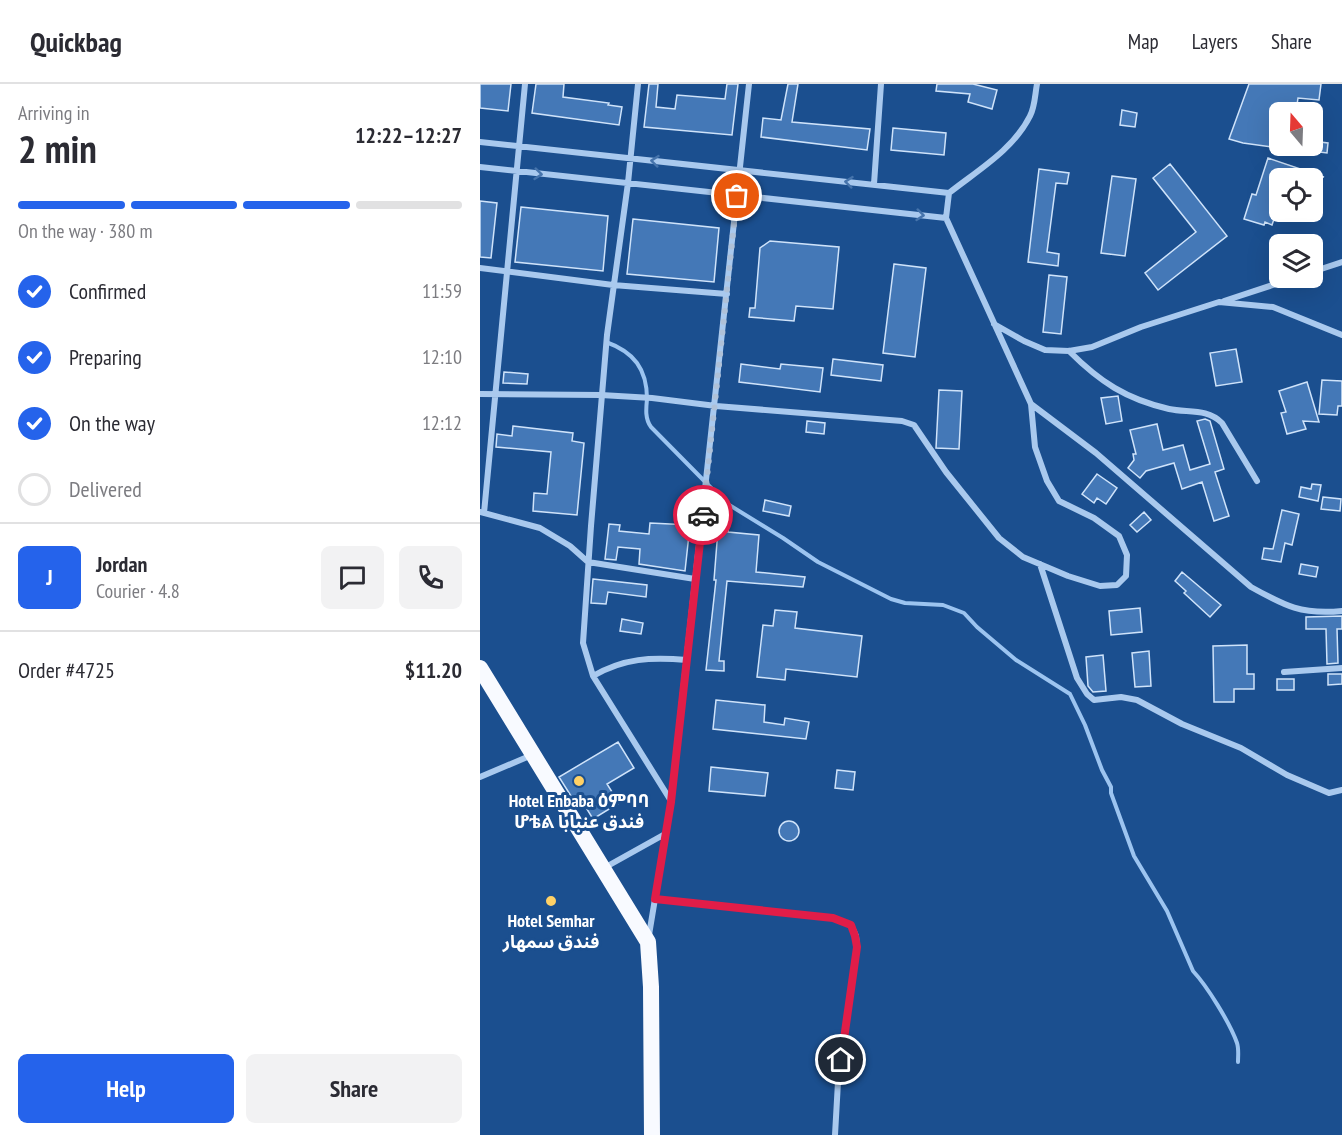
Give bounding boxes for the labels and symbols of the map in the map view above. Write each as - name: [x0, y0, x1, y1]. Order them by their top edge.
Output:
- north arrow: [1269, 102, 1323, 156]
- one-way arrow: [650, 155, 660, 167]
- one-way arrow: [534, 167, 543, 180]
- pin: [711, 170, 762, 221]
- one-way arrow: [844, 176, 853, 189]
- one-way arrow: [915, 208, 924, 221]
- courier: [673, 485, 733, 545]
- marker: Hotel Enbaba ዕምባባ ሆቴል فندق عنبابا: [572, 774, 586, 788]
- place label: Hotel Enbaba ዕምባባ ሆቴል فندق عنبابا: [509, 789, 649, 833]
- marker: Hotel Semhar فندق سمهار: [544, 894, 558, 908]
- place label: Hotel Semhar فندق سمهار: [502, 909, 599, 953]
- pin: [815, 1034, 866, 1085]

